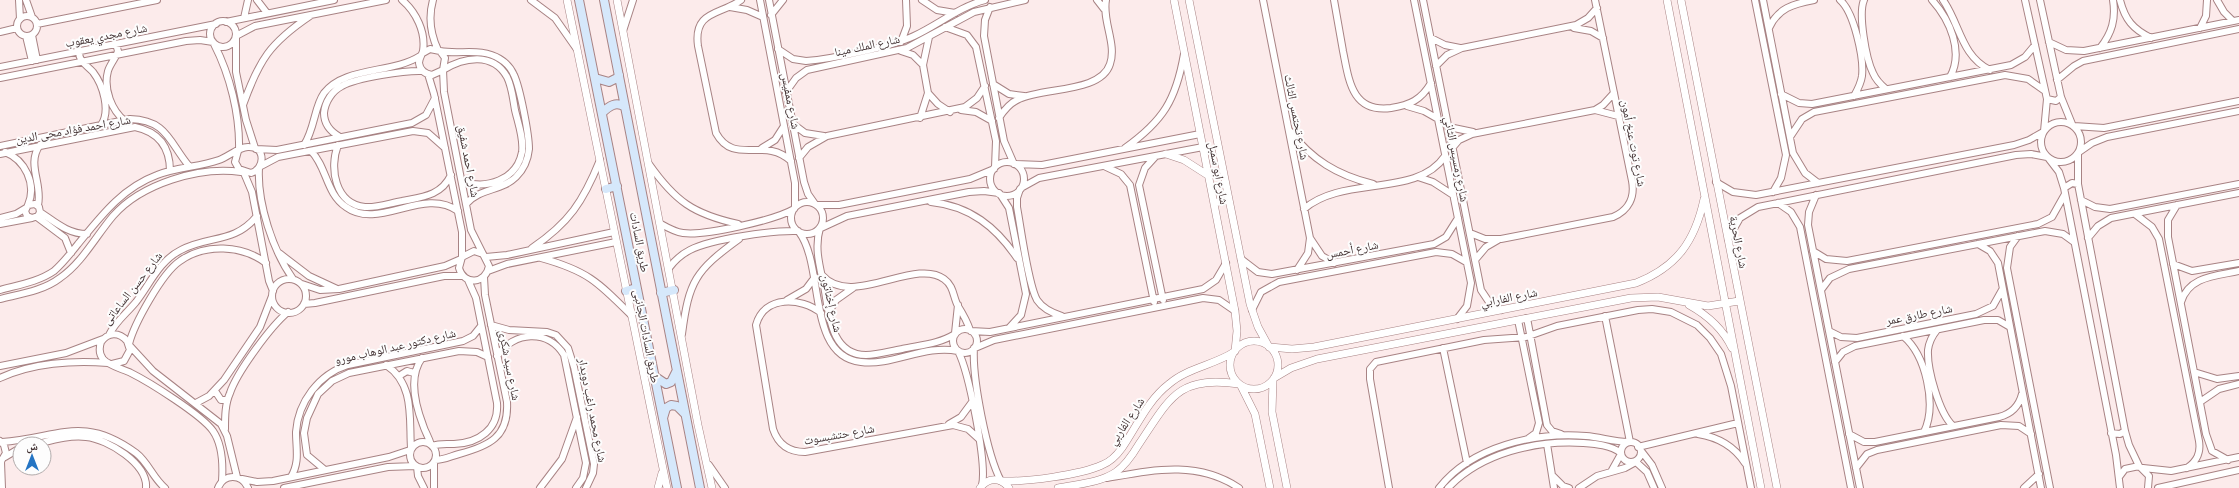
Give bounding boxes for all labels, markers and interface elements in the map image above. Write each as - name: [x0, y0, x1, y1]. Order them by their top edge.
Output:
- street label: شارع مجدي يعقوب: [63, 18, 149, 53]
- street label: شارع الملك مينا: [832, 29, 902, 61]
- street label: شارع ممفيس: [776, 71, 806, 131]
- street label: شارع تحتمس الثالث: [1279, 73, 1315, 162]
- street label: شارع توت عنخ أمون: [1616, 98, 1652, 188]
- street label: شارع احمد فؤاد محى الدين: [14, 109, 132, 149]
- street label: شارع رمسيس الثاني: [1438, 114, 1475, 204]
- street label: شارع احمد شفيق: [453, 123, 485, 199]
- street label: شارع ابو سمبل: [1204, 140, 1234, 206]
- street label: طريق السادات: [625, 210, 655, 274]
- street label: شارع الحرية: [1725, 214, 1753, 270]
- street label: شارع أحمس: [1324, 235, 1380, 263]
- street label: شارع حسن الساعاتى: [97, 247, 167, 329]
- street label: شارع إخناتون: [816, 272, 848, 334]
- street label: شارع الفارابي: [1479, 282, 1539, 313]
- street label: طريق السادات الجانبى: [629, 288, 665, 384]
- street label: شارع طارق عمر: [1883, 298, 1954, 330]
- street label: شارع دكتور عبد الوهاب مورو: [333, 323, 458, 369]
- street label: شارع سيد شكرى: [494, 328, 526, 402]
- street label: شارع محمد راغب دويدار: [573, 355, 612, 464]
- street label: شارع الفاربي: [1103, 393, 1150, 450]
- street label: شارع حتشبسوت: [802, 418, 876, 450]
- north arrow: [12, 436, 52, 476]
- text: ش: [26, 438, 38, 454]

